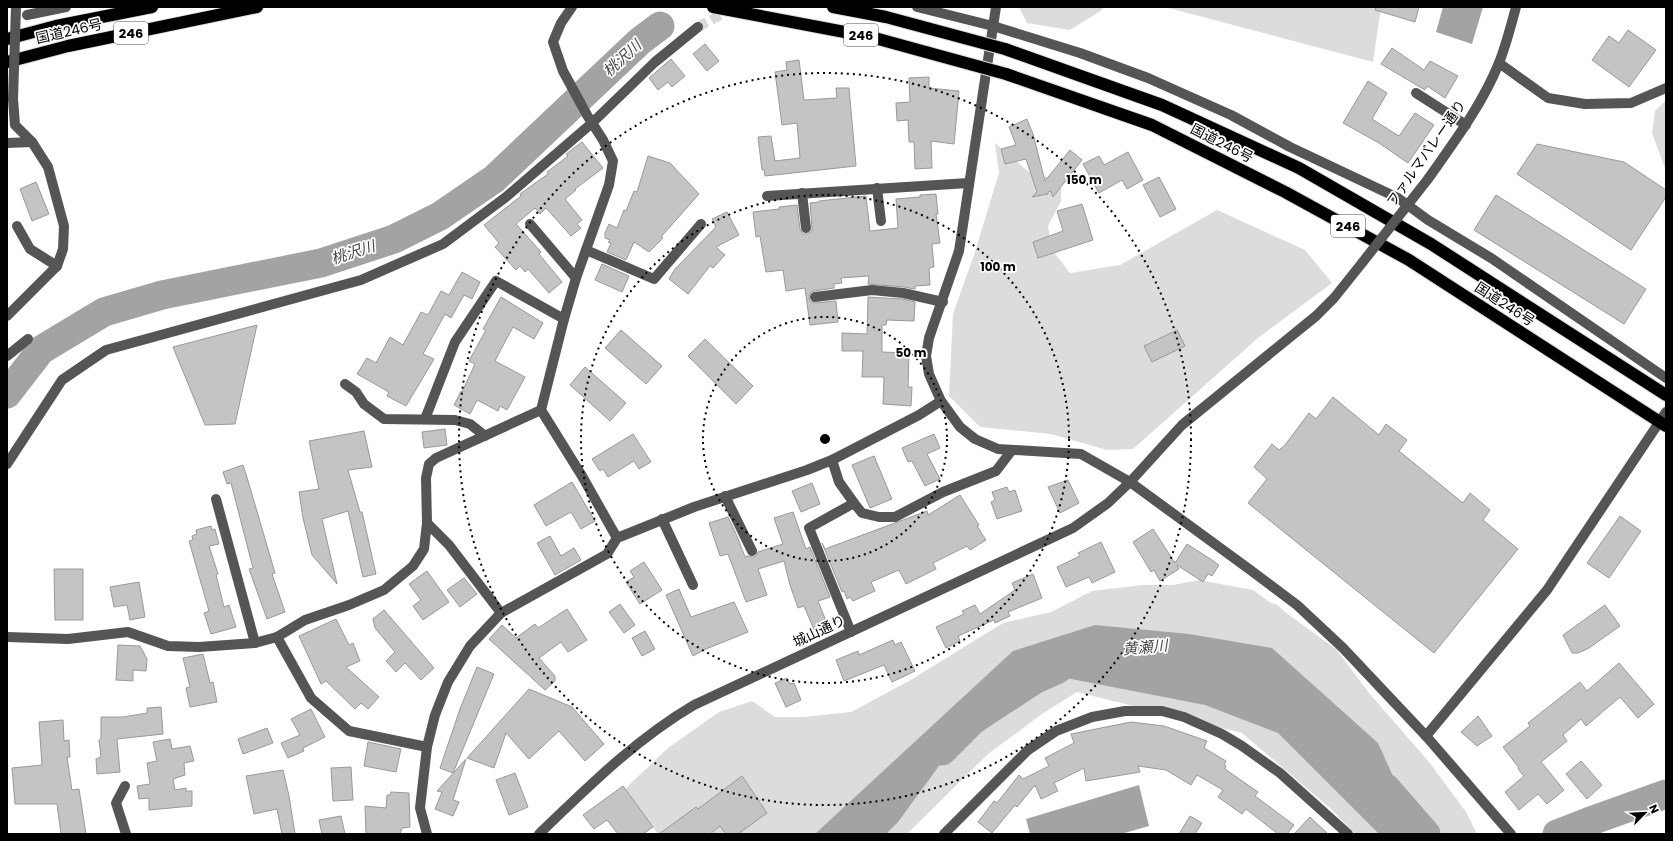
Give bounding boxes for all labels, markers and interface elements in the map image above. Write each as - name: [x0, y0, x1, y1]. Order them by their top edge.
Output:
- street label: 国道246号: [34, 14, 104, 48]
- road number: 246: [114, 22, 148, 44]
- road number: 246: [844, 24, 878, 46]
- water label: 桃沢川: [598, 34, 647, 81]
- street label: ファルマバレー通り: [1382, 96, 1470, 210]
- street label: 国道246号: [1187, 119, 1257, 167]
- text: 150 m: [1066, 171, 1102, 188]
- road number: 246: [1331, 215, 1365, 237]
- water label: 桃沢川: [328, 234, 380, 269]
- text: 100 m: [980, 258, 1016, 275]
- street label: 国道246号: [1471, 277, 1539, 331]
- text: 50 m: [896, 344, 927, 361]
- centre of rings: [818, 432, 832, 446]
- street label: 城山通り: [789, 610, 849, 652]
- water label: 黄瀬川: [1122, 634, 1170, 659]
- north arrow: [1625, 793, 1665, 833]
- text: N: [1645, 802, 1663, 816]

